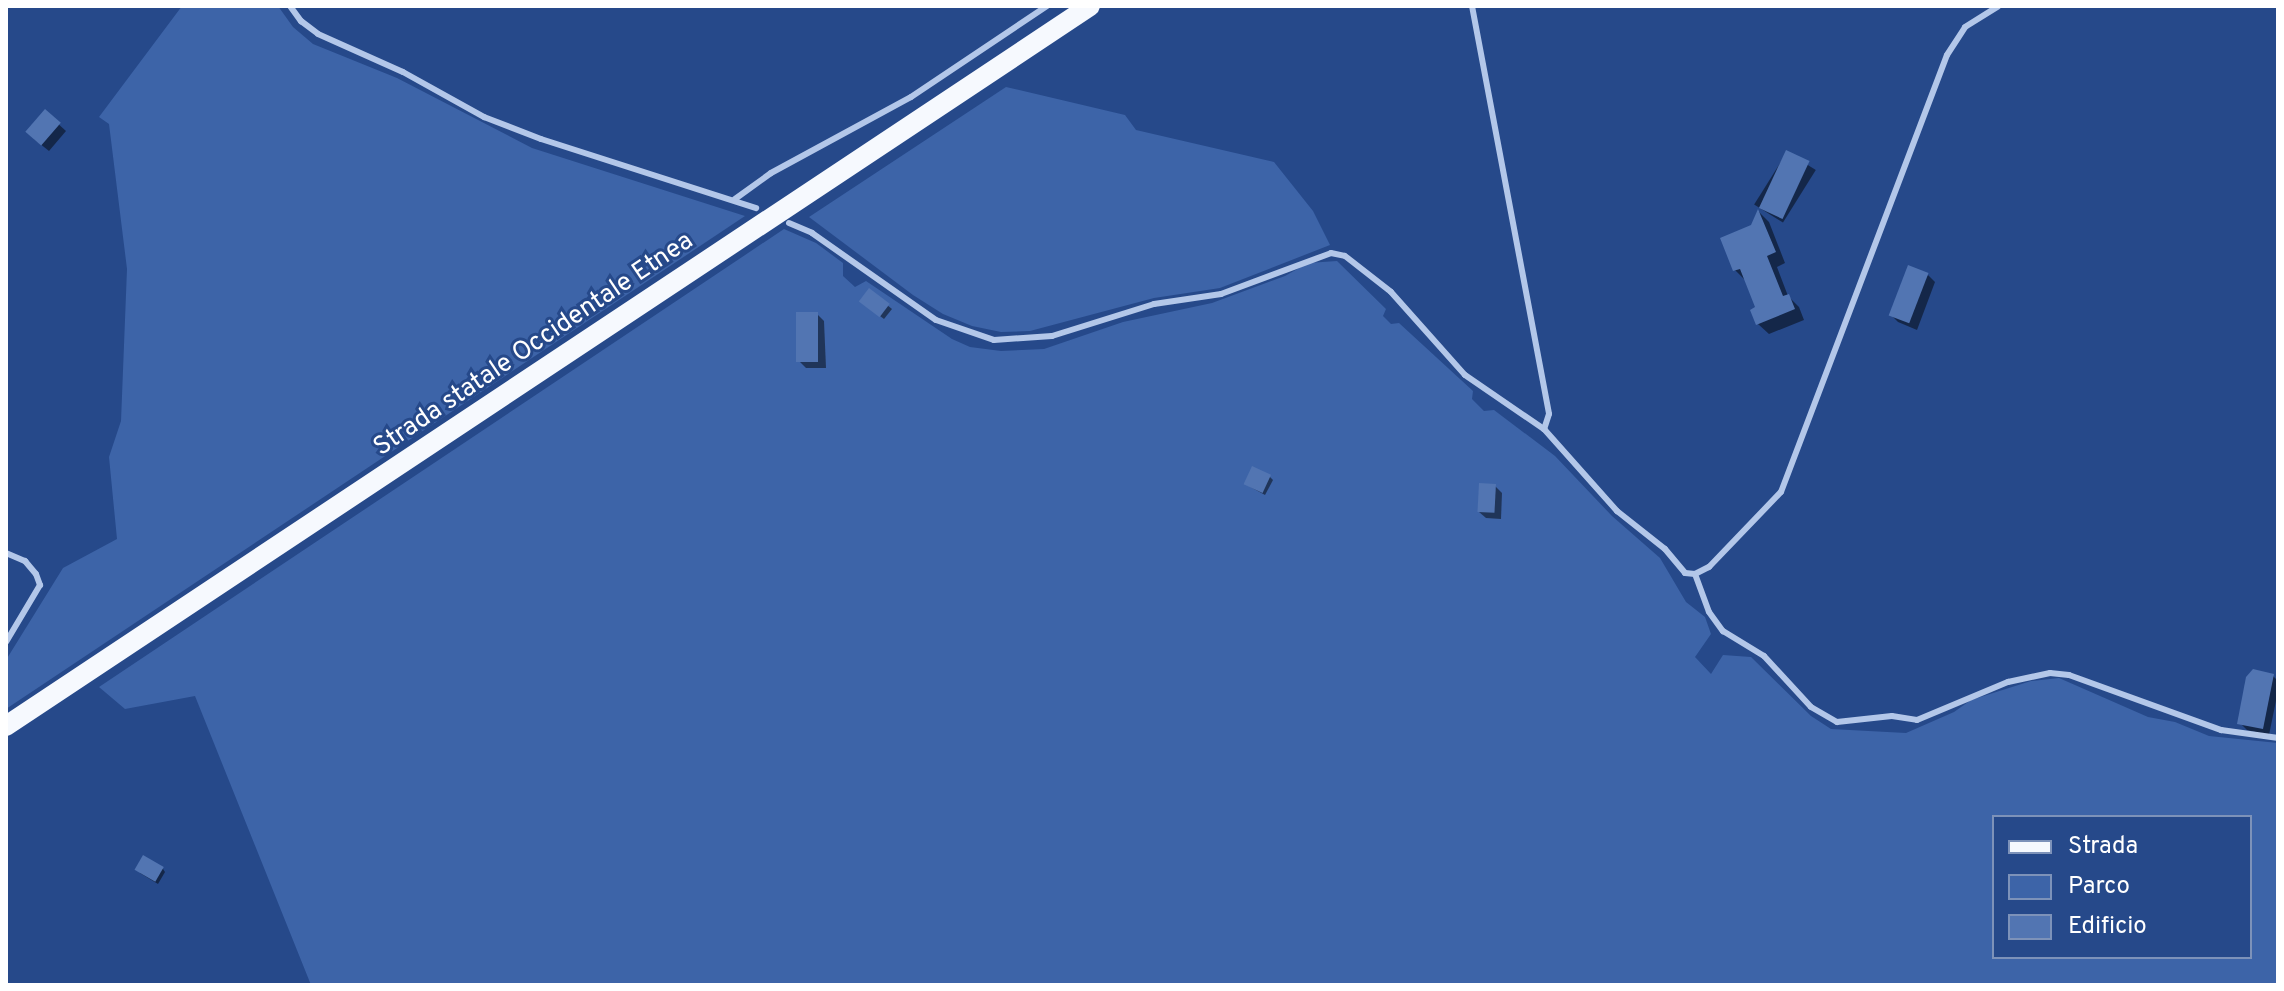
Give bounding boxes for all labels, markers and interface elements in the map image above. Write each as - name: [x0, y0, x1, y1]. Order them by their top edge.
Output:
- street label: Strada statale Occidentale Etnea: [368, 226, 700, 464]
- legend: [1992, 815, 2252, 959]
- text: Strada: [2068, 832, 2138, 862]
- text: Parco: [2068, 872, 2130, 902]
- text: Edificio: [2068, 912, 2147, 942]

